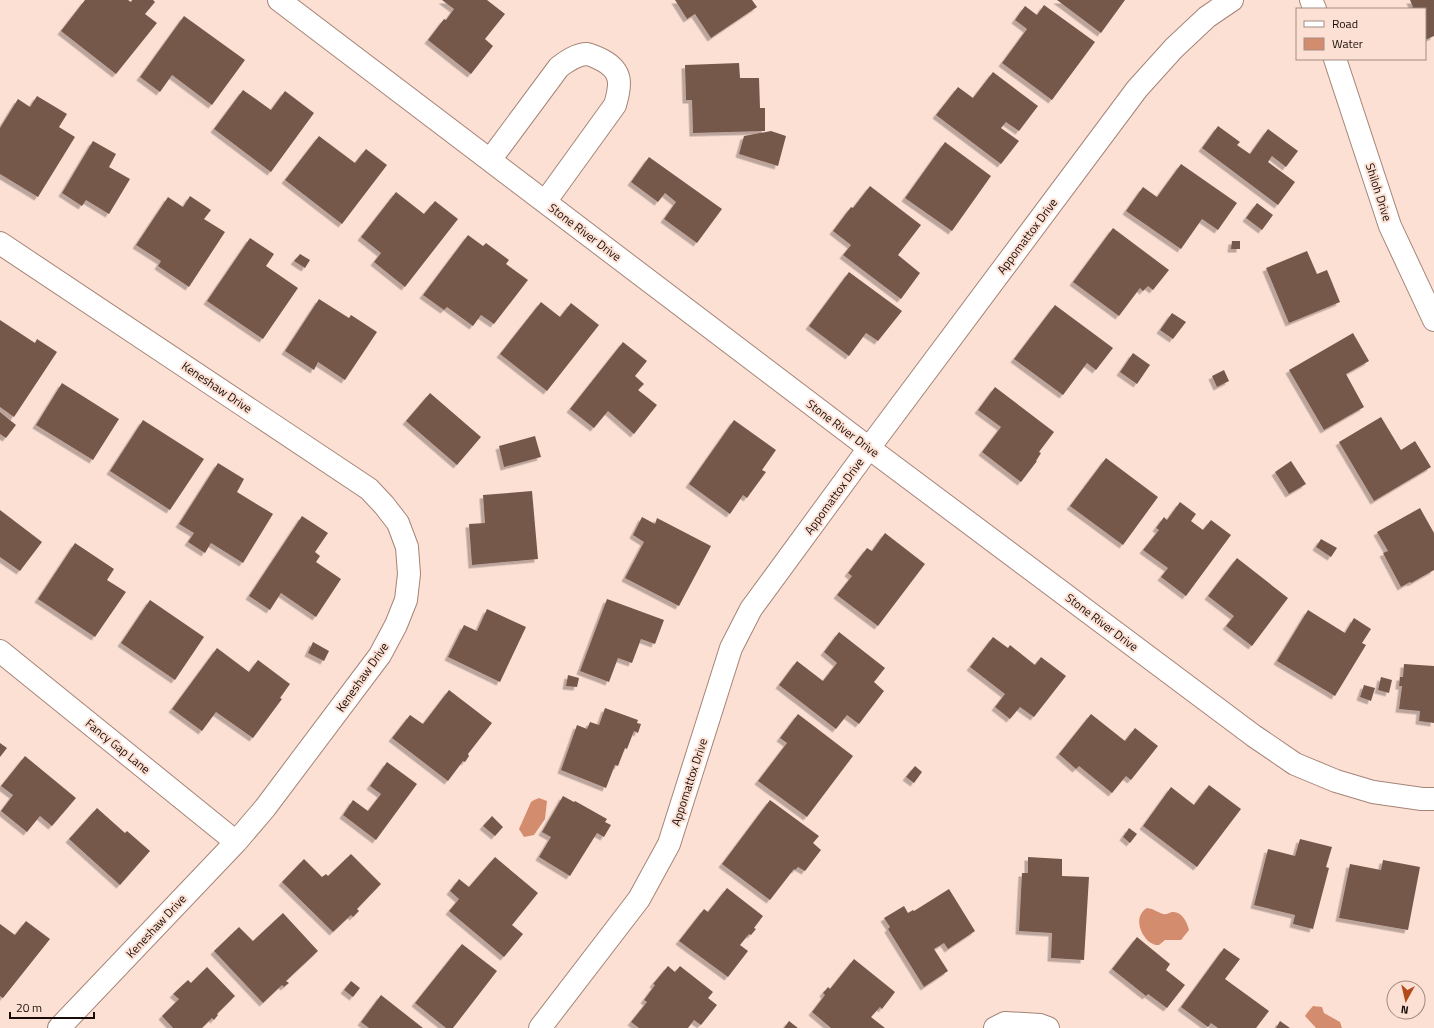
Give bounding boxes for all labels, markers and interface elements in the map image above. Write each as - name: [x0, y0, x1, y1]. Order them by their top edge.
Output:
- legend: [1296, 8, 1426, 60]
- text: Road: [1332, 14, 1358, 33]
- text: Water: [1332, 34, 1363, 53]
- street label: Shiloh Drive: [1361, 161, 1397, 223]
- street label: Appomattox Drive: [992, 194, 1062, 278]
- street label: Stone River Drive: [545, 198, 625, 266]
- street label: Keneshaw Drive: [178, 356, 256, 418]
- street label: Stone River Drive: [803, 394, 883, 462]
- street label: Appomattox Drive: [800, 454, 868, 538]
- street label: Stone River Drive: [1062, 588, 1142, 656]
- street label: Keneshaw Drive: [331, 638, 393, 716]
- street label: Fancy Gap Lane: [81, 714, 155, 778]
- street label: Appomattox Drive: [666, 736, 712, 828]
- street label: Keneshaw Drive: [121, 890, 191, 962]
- north arrow: [1386, 980, 1426, 1020]
- scale bar: [10, 994, 94, 1020]
- text: 20 m: [16, 998, 42, 1017]
- text: N: [1400, 1001, 1409, 1018]

